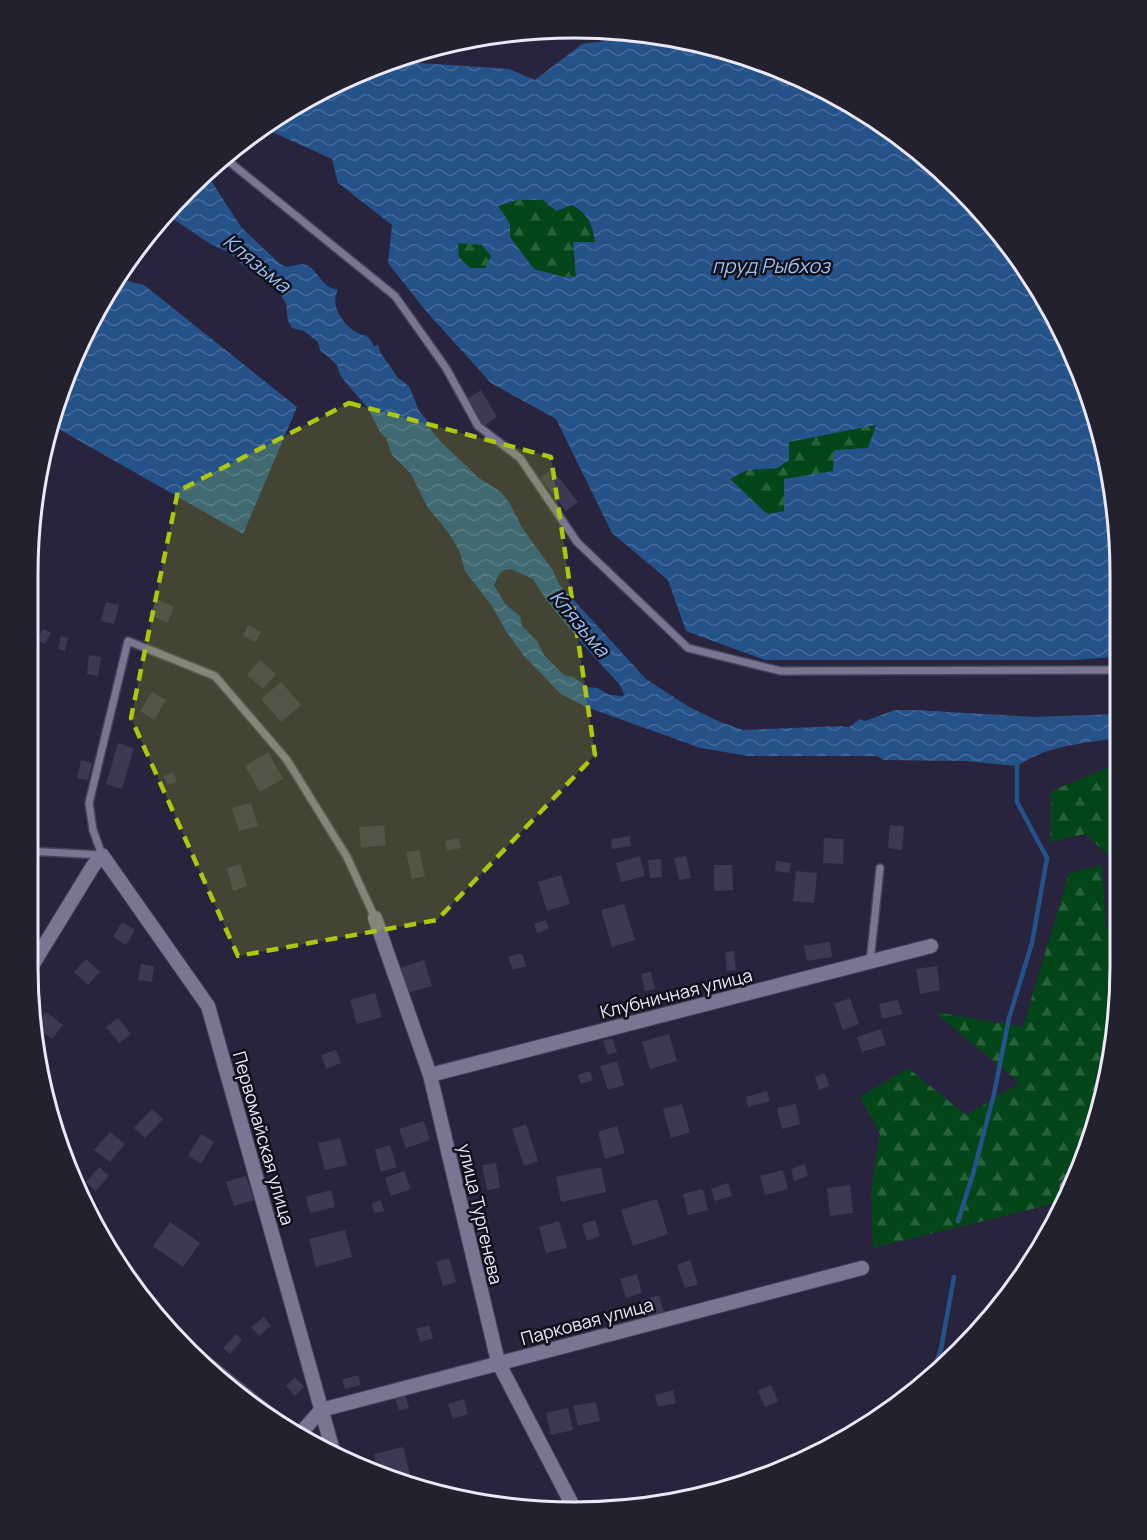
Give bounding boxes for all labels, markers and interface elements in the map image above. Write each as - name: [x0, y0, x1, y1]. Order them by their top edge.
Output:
- water label: Клязьма: [218, 228, 297, 299]
- water label: пруд Рыбхоз: [712, 252, 832, 279]
- water label: Клязьма: [544, 584, 616, 663]
- street label: Клубничная улица: [597, 962, 755, 1024]
- street label: Первомайская улица: [228, 1048, 300, 1228]
- street label: улица Тургенева: [453, 1141, 509, 1287]
- street label: Парковая улица: [518, 1292, 656, 1350]

